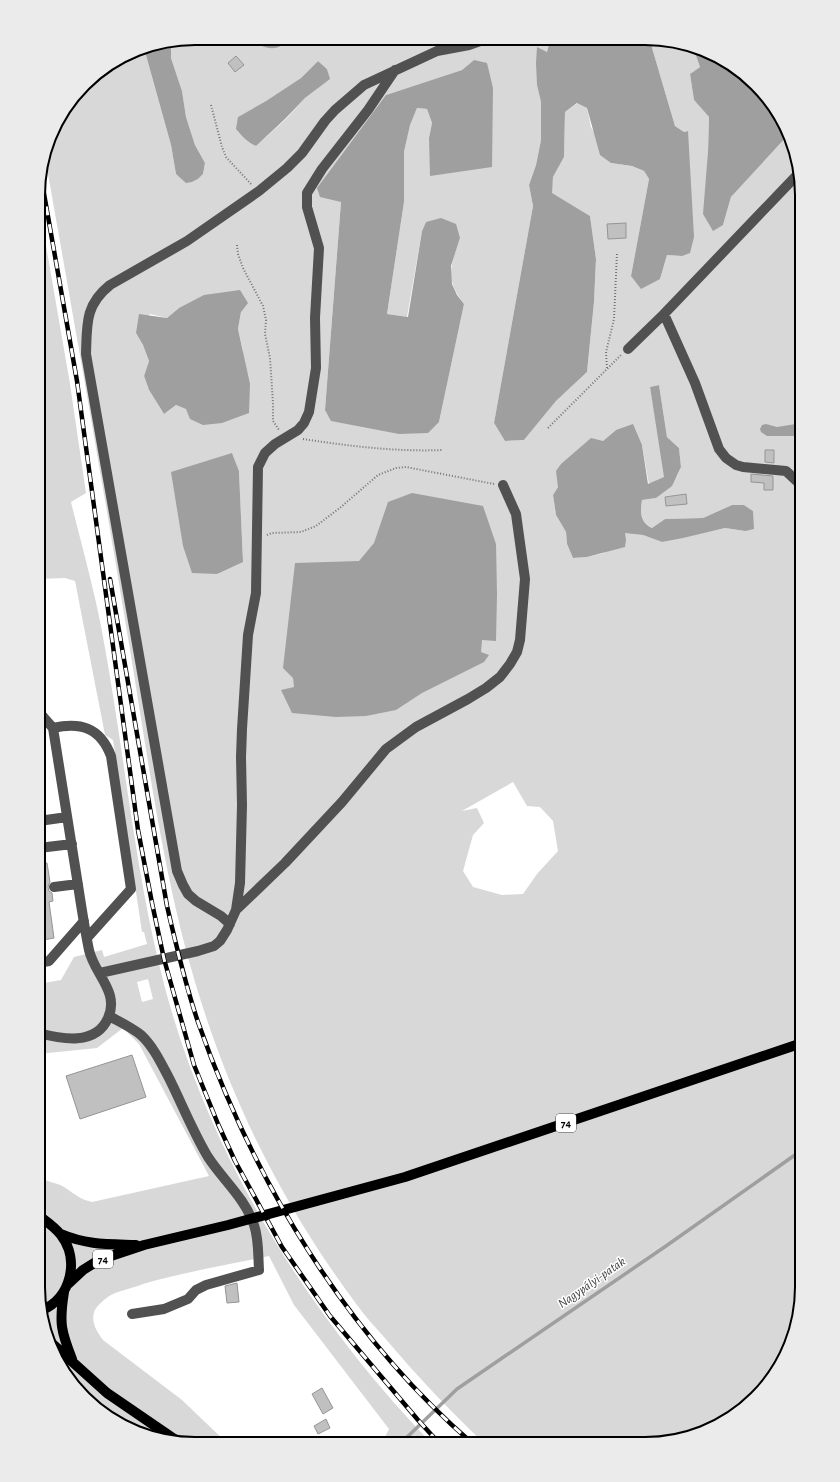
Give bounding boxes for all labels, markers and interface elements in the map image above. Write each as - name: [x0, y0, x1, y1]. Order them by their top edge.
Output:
- road number: 74: [556, 1114, 576, 1132]
- road number: 74: [93, 1250, 113, 1268]
- water label: Nagypályi-patak: [556, 1255, 628, 1311]

